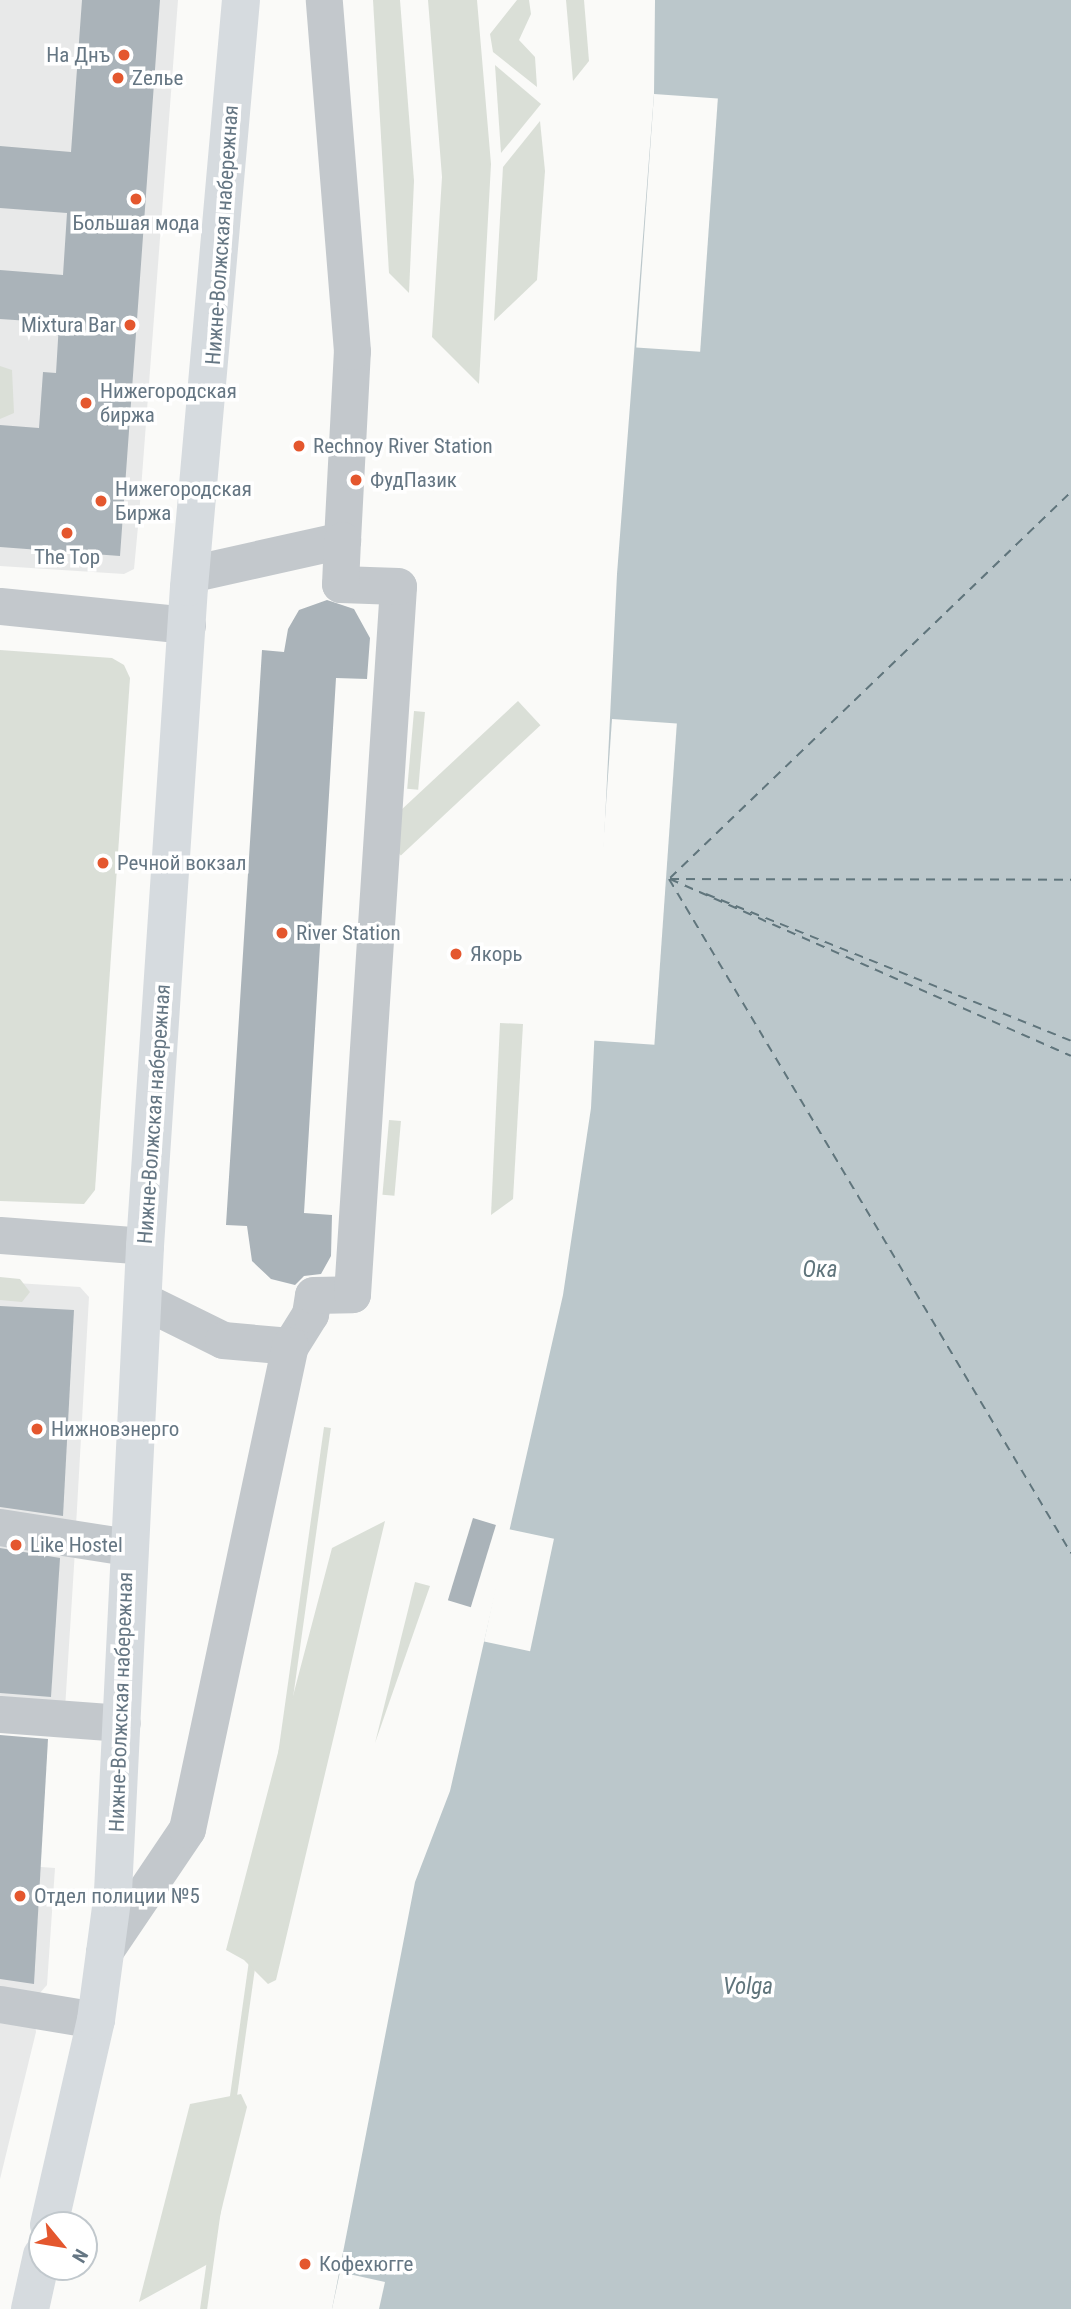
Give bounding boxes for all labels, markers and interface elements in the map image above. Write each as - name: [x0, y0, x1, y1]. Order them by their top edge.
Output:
- place label: На Днъ: [46, 42, 110, 68]
- marker: На Днъ: [116, 47, 132, 63]
- place label: Zелье: [132, 65, 183, 91]
- marker: Zелье: [110, 70, 126, 86]
- street label: Нижне-Волжская набережная: [200, 104, 244, 366]
- marker: Большая мода: [128, 191, 144, 207]
- place label: Большая мода: [72, 210, 200, 236]
- place label: Mixtura Bar: [21, 312, 116, 338]
- marker: Mixtura Bar: [122, 317, 138, 333]
- place label: Нижегородская биржа: [100, 378, 237, 428]
- marker: Нижегородская биржа: [78, 395, 94, 411]
- place label: Rechnoy River Station: [313, 433, 493, 459]
- marker: Rechnoy River Station: [291, 438, 307, 454]
- place label: ФудПазик: [370, 467, 457, 493]
- marker: ФудПазик: [348, 472, 364, 488]
- place label: Нижегородская Биржа: [115, 476, 252, 526]
- marker: Нижегородская Биржа: [93, 493, 109, 509]
- marker: The Top: [59, 525, 75, 541]
- place label: The Top: [34, 544, 100, 570]
- place label: Речной вокзал: [117, 850, 247, 876]
- marker: Речной вокзал: [95, 855, 111, 871]
- place label: River Station: [296, 920, 401, 946]
- marker: River Station: [274, 925, 290, 941]
- place label: Якорь: [470, 941, 523, 967]
- marker: Якорь: [448, 946, 464, 962]
- street label: Нижне-Волжская набережная: [132, 983, 176, 1245]
- water label: Ока: [803, 1256, 837, 1284]
- place label: Нижновэнерго: [51, 1416, 179, 1442]
- marker: Нижновэнерго: [29, 1421, 45, 1437]
- place label: Like Hostel: [30, 1532, 123, 1558]
- marker: Like Hostel: [8, 1537, 24, 1553]
- street label: Нижне-Волжская набережная: [104, 1572, 138, 1832]
- place label: Отдел полиции №5: [34, 1883, 200, 1909]
- marker: Отдел полиции №5: [12, 1888, 28, 1904]
- water label: Volga: [723, 1973, 773, 2001]
- north arrow: [28, 2211, 98, 2281]
- text: N: [67, 2245, 93, 2267]
- place label: Кофехюгге: [319, 2251, 413, 2277]
- marker: Кофехюгге: [297, 2256, 313, 2272]

